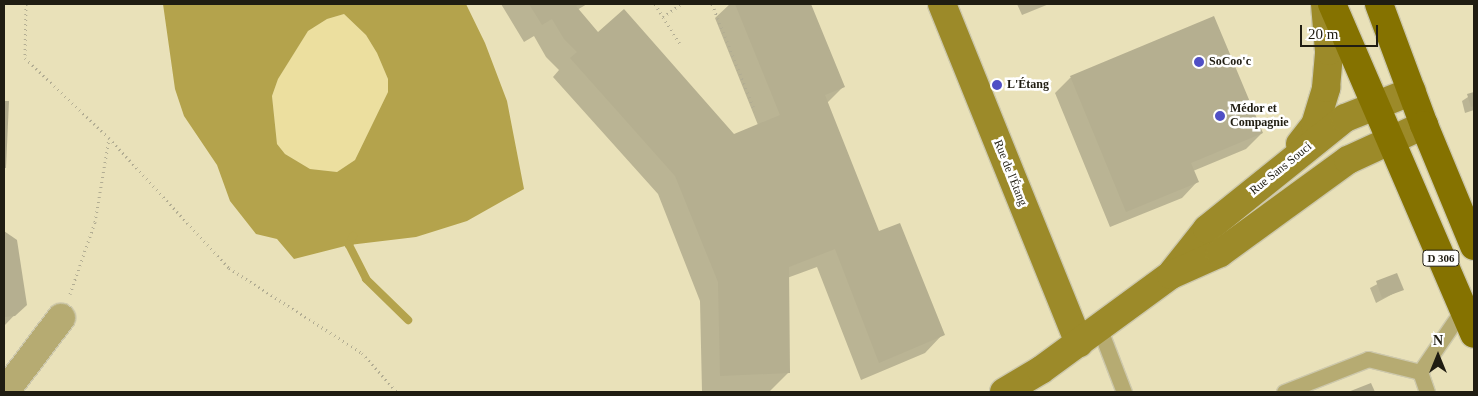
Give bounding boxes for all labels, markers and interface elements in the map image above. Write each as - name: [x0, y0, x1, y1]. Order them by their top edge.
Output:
- scale bar: [1303, 15, 1380, 47]
- text: 20 m: [1308, 26, 1338, 42]
- place label: SoCoo'c: [1209, 55, 1251, 69]
- marker: SoCoo'c: [1193, 56, 1205, 68]
- place label: L'Étang: [1007, 78, 1049, 92]
- marker: L'Étang: [991, 79, 1003, 91]
- place label: Médor et Compagnie: [1230, 102, 1289, 130]
- marker: Médor et Compagnie: [1214, 110, 1226, 122]
- street label: Rue de l'Étang: [990, 138, 1030, 208]
- street label: Rue Sans Souci: [1247, 140, 1315, 198]
- road number: D 306: [1422, 250, 1460, 266]
- north arrow: [1413, 331, 1463, 381]
- text: N: [1433, 333, 1443, 348]

